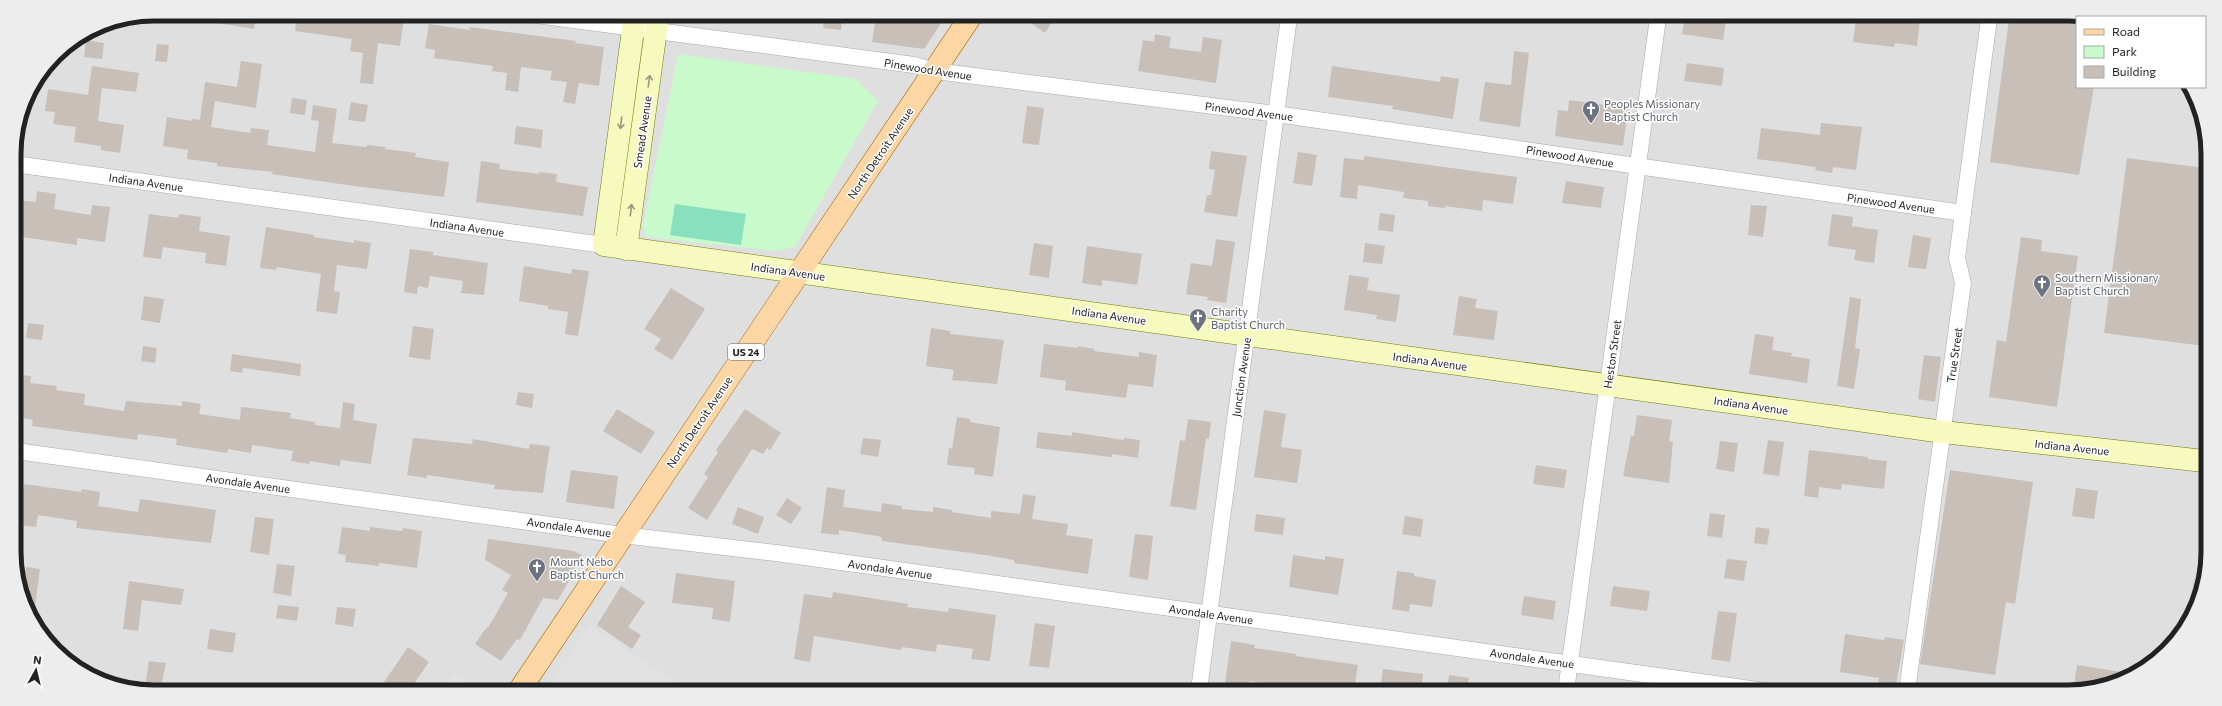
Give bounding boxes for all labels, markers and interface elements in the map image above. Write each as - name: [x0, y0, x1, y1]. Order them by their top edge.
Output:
- legend: [2076, 16, 2206, 88]
- text: Road: [2112, 24, 2140, 38]
- text: Park: [2112, 44, 2138, 58]
- street label: Pinewood Avenue: [883, 56, 973, 82]
- text: Building: [2112, 64, 2156, 78]
- one-way arrow: [645, 75, 653, 88]
- street label: Smead Avenue: [631, 95, 654, 169]
- place label: Peoples Missionary Baptist Church: [1604, 97, 1701, 123]
- street label: Pinewood Avenue: [1204, 99, 1294, 123]
- church icon: Peoples Missionary Baptist Church: [1581, 99, 1601, 124]
- street label: North Detroit Avenue: [845, 105, 916, 201]
- one-way arrow: [617, 116, 624, 129]
- street label: Pinewood Avenue: [1525, 143, 1615, 169]
- street label: Indiana Avenue: [108, 170, 184, 194]
- street label: Pinewood Avenue: [1846, 190, 1936, 216]
- one-way arrow: [627, 204, 635, 217]
- street label: Indiana Avenue: [429, 215, 505, 239]
- street label: Indiana Avenue: [750, 259, 826, 283]
- place label: Southern Missionary Baptist Church: [2055, 271, 2159, 297]
- church icon: Southern Missionary Baptist Church: [2032, 273, 2052, 298]
- street label: Indiana Avenue: [1071, 303, 1147, 327]
- place label: Charity Baptist Church: [1211, 305, 1285, 331]
- church icon: Charity Baptist Church: [1188, 307, 1208, 332]
- street label: Heston Street: [1601, 318, 1623, 389]
- street label: True Street: [1944, 326, 1964, 383]
- street label: Junction Avenue: [1229, 336, 1254, 418]
- road number: US 24: [728, 344, 764, 360]
- street label: Indiana Avenue: [1392, 349, 1468, 373]
- street label: North Detroit Avenue: [664, 374, 735, 470]
- street label: Indiana Avenue: [1713, 393, 1789, 417]
- street label: Indiana Avenue: [2034, 437, 2110, 457]
- street label: Avondale Avenue: [205, 471, 291, 495]
- street label: Avondale Avenue: [526, 515, 612, 539]
- place label: Mount Nebo Baptist Church: [550, 555, 624, 581]
- church icon: Mount Nebo Baptist Church: [527, 557, 547, 582]
- street label: Avondale Avenue: [847, 557, 933, 581]
- street label: Avondale Avenue: [1168, 602, 1254, 626]
- street label: Avondale Avenue: [1489, 646, 1575, 670]
- north arrow: [16, 650, 56, 690]
- text: N: [32, 653, 42, 667]

